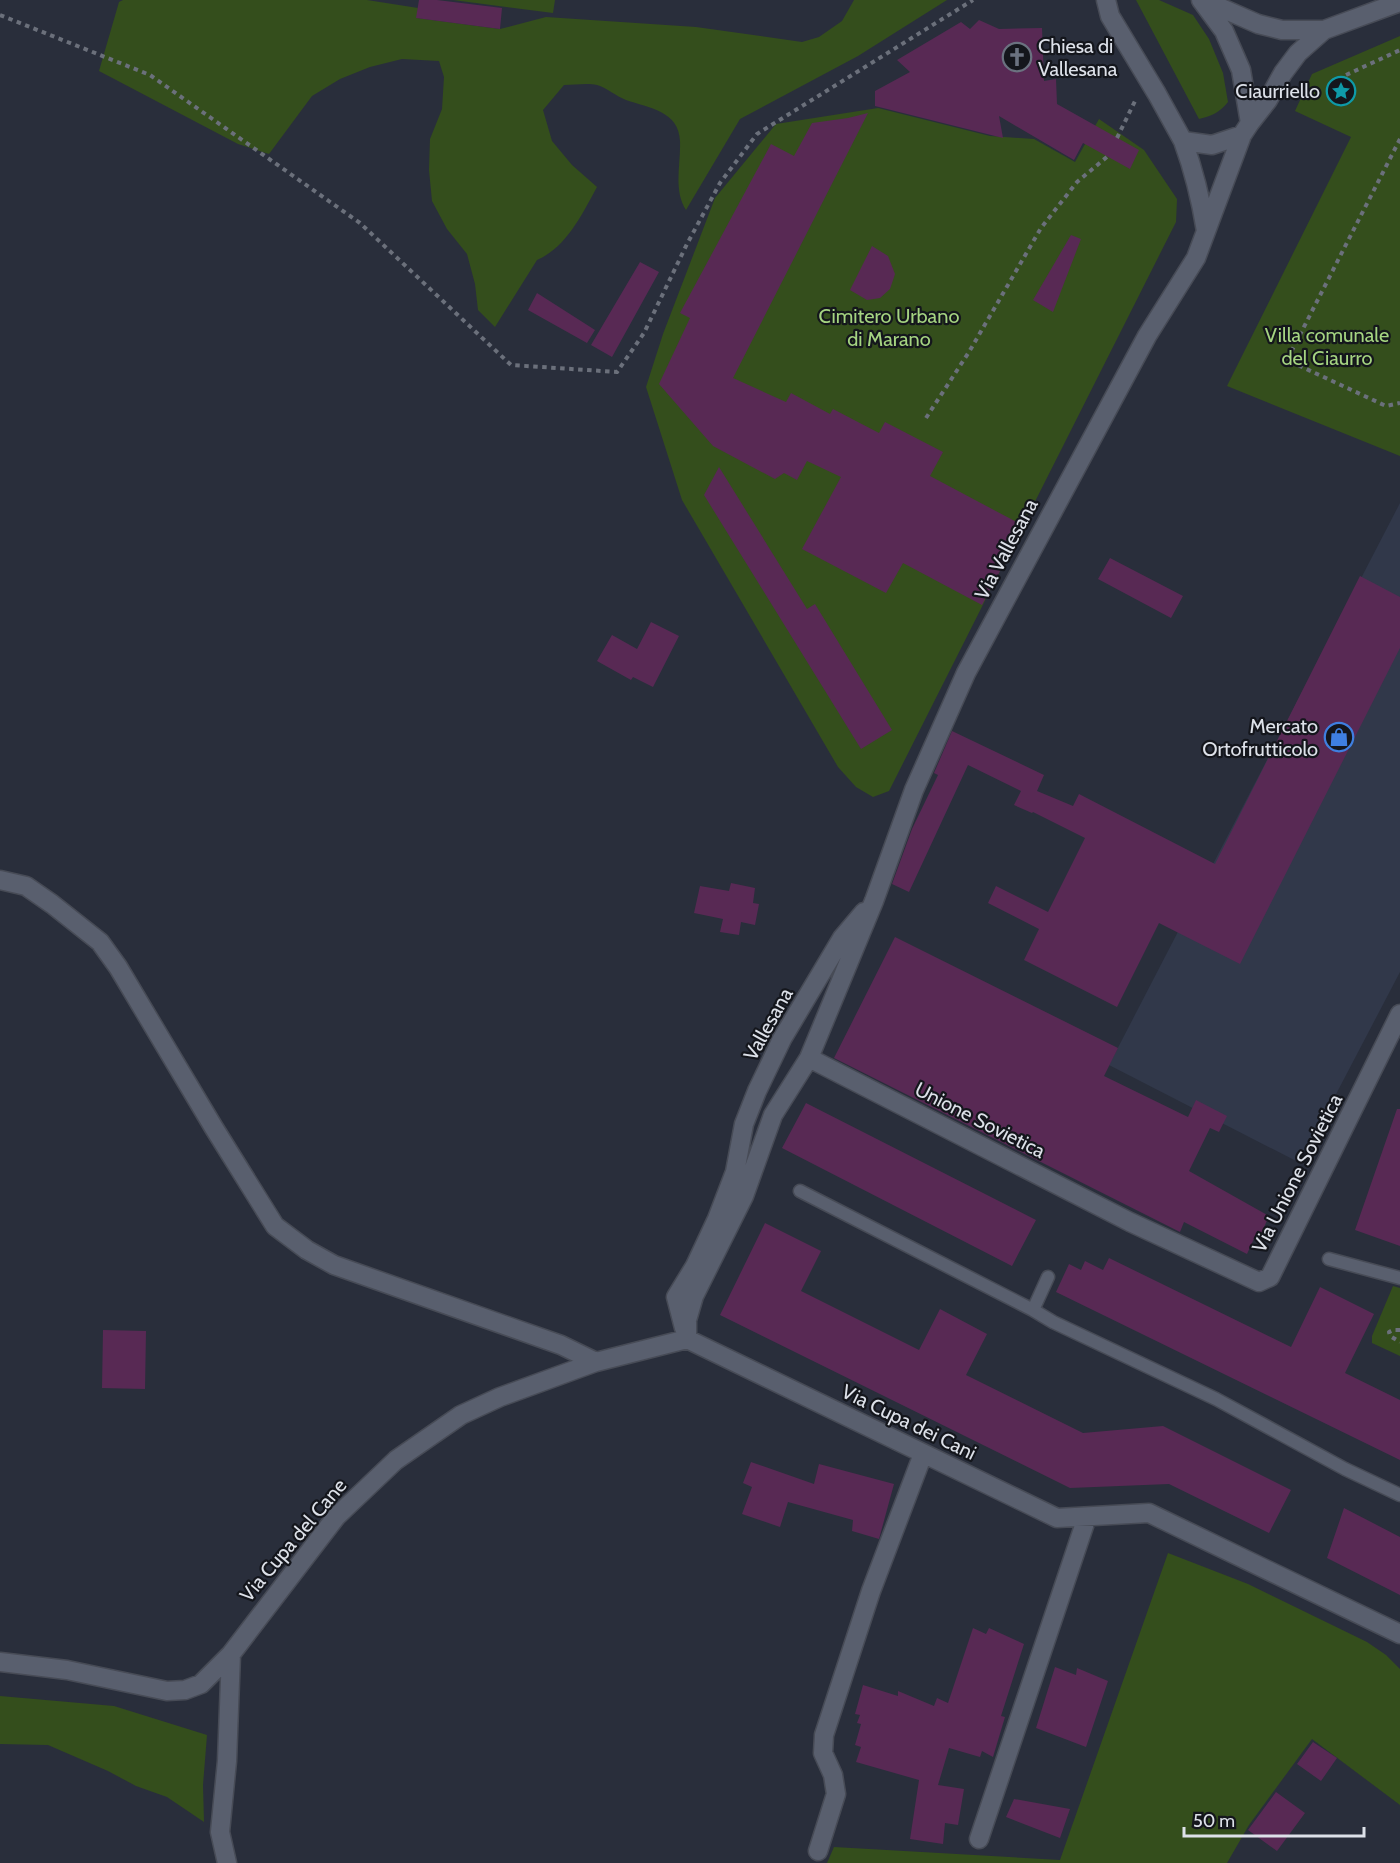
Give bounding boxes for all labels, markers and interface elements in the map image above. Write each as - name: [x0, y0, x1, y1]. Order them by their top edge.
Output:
- place label: Chiesa di Vallesana: [1038, 34, 1118, 81]
- church icon: Chiesa di Vallesana: [1001, 41, 1033, 73]
- place icon: Ciaurriello: [1325, 75, 1357, 107]
- place label: Ciaurriello: [1235, 79, 1320, 103]
- park label: Cimitero Urbano di Marano: [819, 304, 959, 351]
- park label: Villa comunale del Ciaurro: [1265, 323, 1389, 370]
- street label: Via Vallesana: [969, 494, 1043, 603]
- place label: Mercato Ortofrutticolo: [1202, 714, 1318, 761]
- shop icon: Mercato Ortofrutticolo: [1323, 721, 1355, 753]
- street label: Vallesana: [738, 983, 798, 1064]
- street label: Unione Sovietica: [911, 1077, 1050, 1163]
- street label: Via Unione Sovietica: [1247, 1090, 1347, 1256]
- street label: Via Cupa dei Cani: [838, 1379, 980, 1465]
- street label: Via Cupa del Cane: [235, 1474, 351, 1606]
- scale bar: [1184, 1800, 1364, 1838]
- text: 50 m: [1193, 1810, 1235, 1832]

